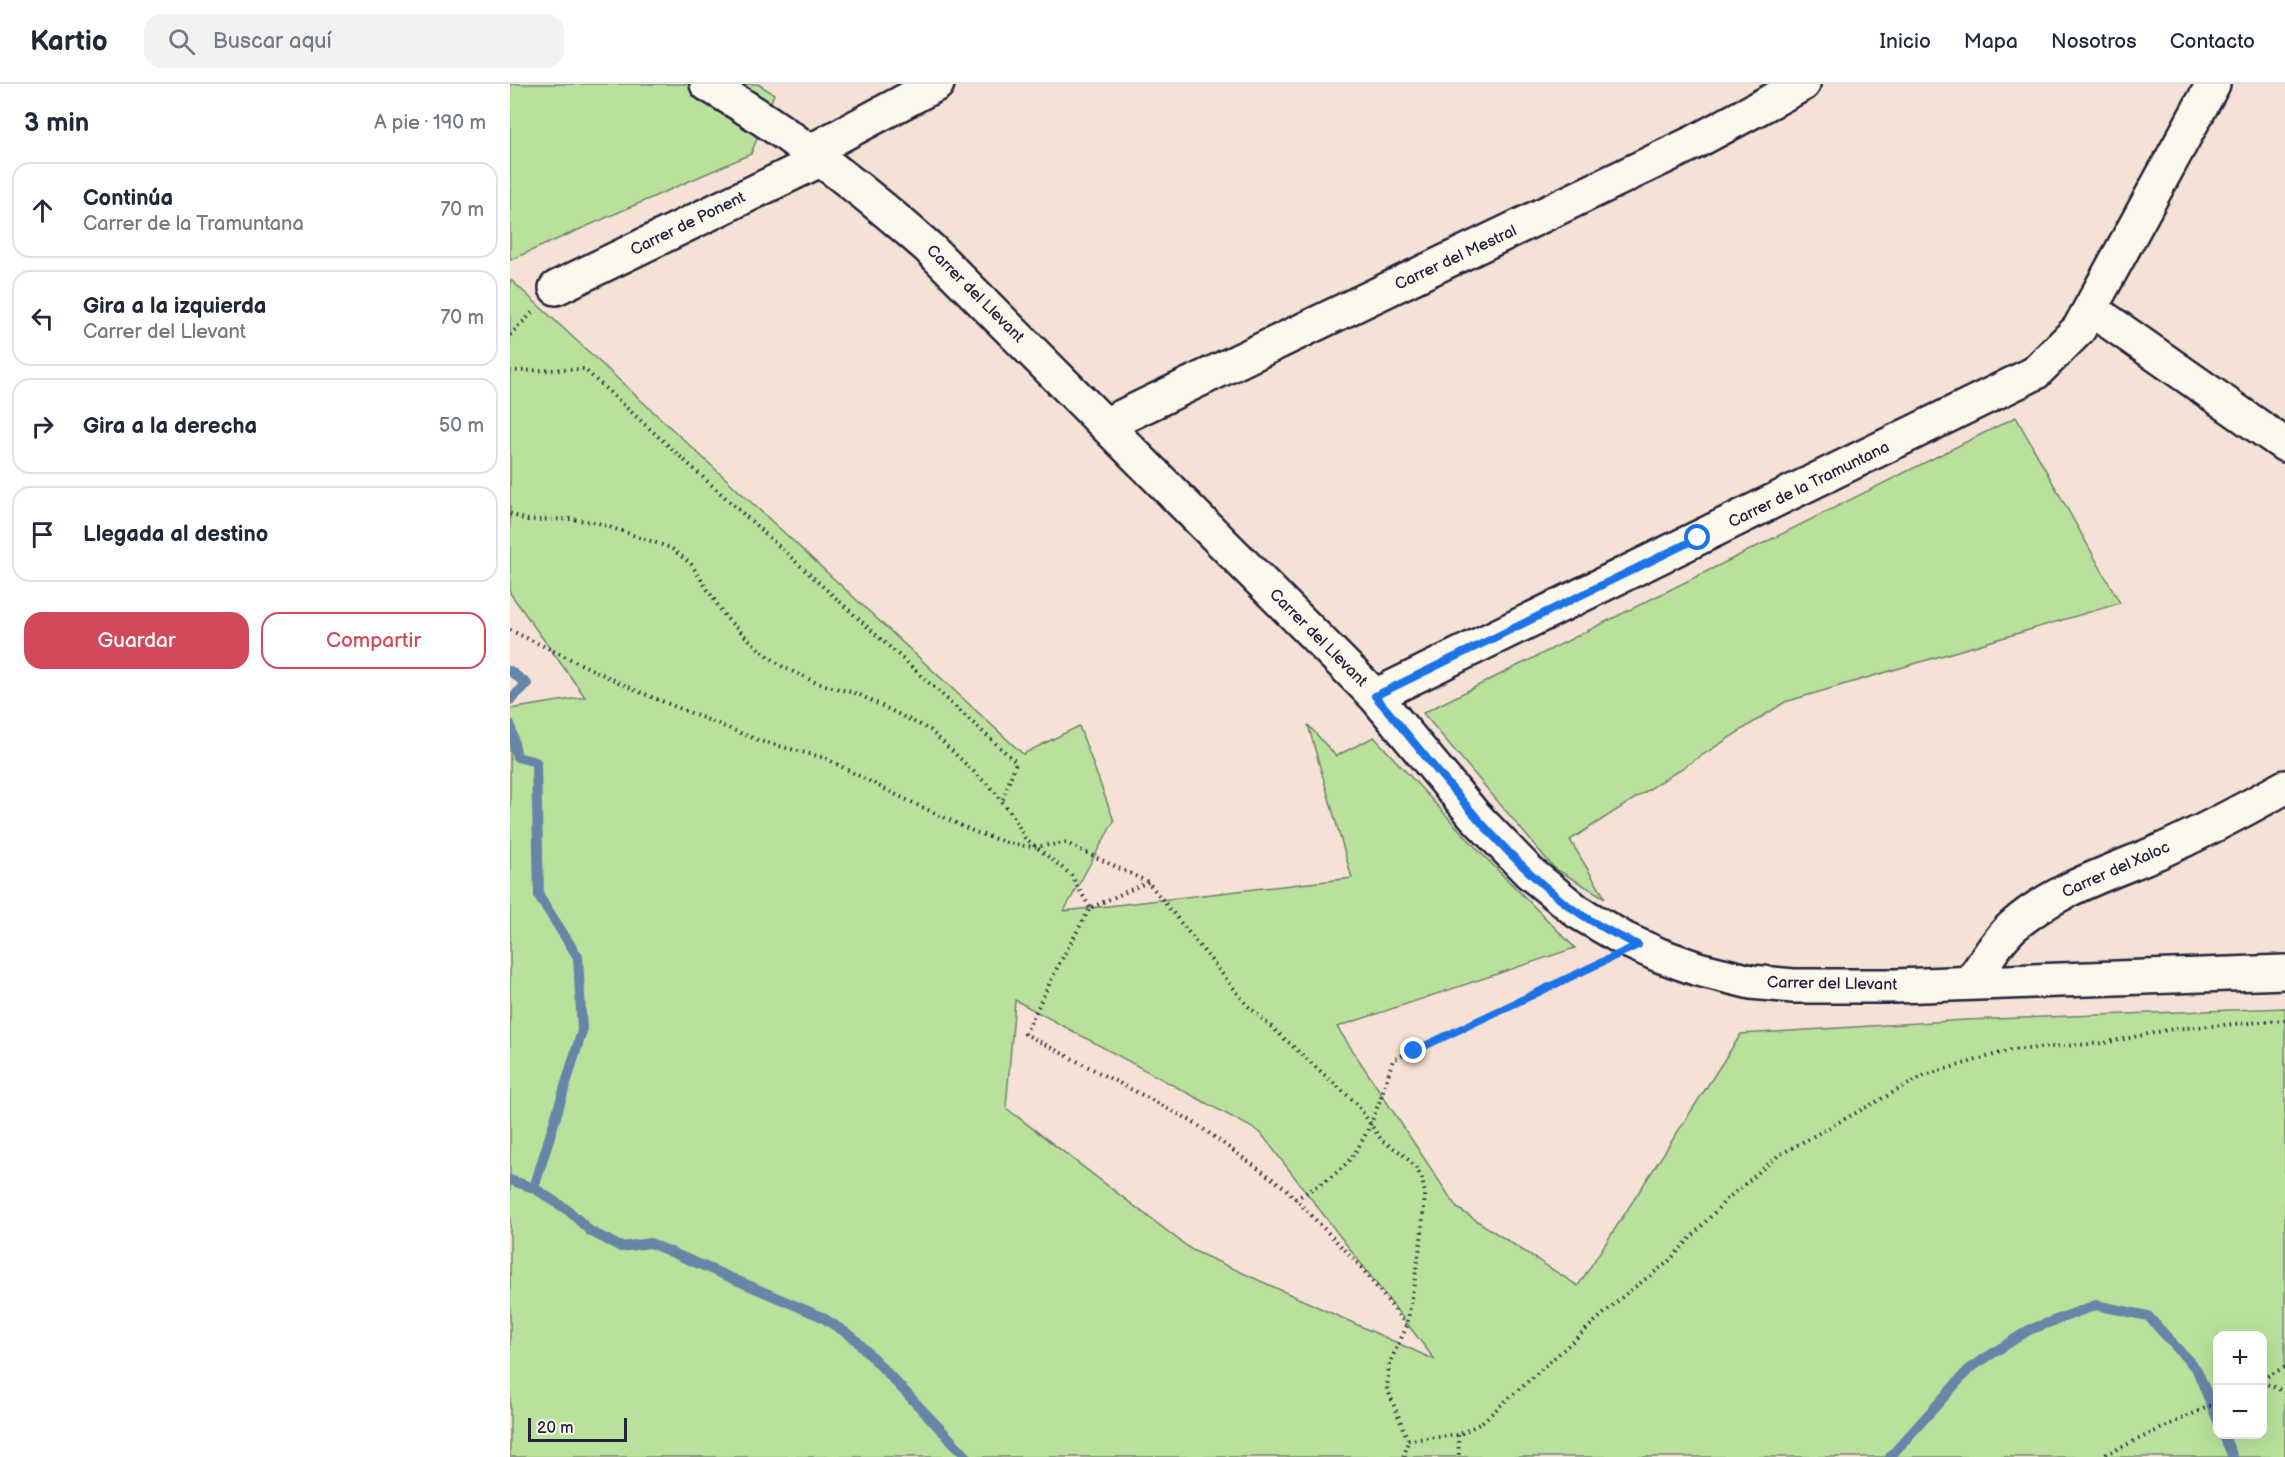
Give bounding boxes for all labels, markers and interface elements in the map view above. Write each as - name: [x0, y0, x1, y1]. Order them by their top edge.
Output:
- search box: [144, 14, 564, 68]
- text: Kartio: [30, 25, 108, 58]
- icon: search: [165, 25, 198, 58]
- text: Buscar aquí: [213, 28, 332, 55]
- text: Inicio: [1880, 29, 1931, 54]
- text: Mapa: [1964, 29, 2018, 54]
- text: Nosotros: [2051, 29, 2137, 54]
- text: Contacto: [2170, 29, 2255, 54]
- text: 3 min: [24, 108, 89, 139]
- text: A pie · 190 m: [374, 111, 486, 135]
- text: Continúa: [83, 185, 173, 212]
- street label: Carrer de Ponent: [628, 188, 748, 260]
- icon: ahead: [26, 194, 59, 227]
- text: 70 m: [440, 198, 484, 222]
- text: Carrer de la Tramuntana: [83, 212, 304, 236]
- street label: Carrer del Mestral: [1392, 221, 1520, 295]
- street label: Carrer del Llevant: [922, 241, 1028, 347]
- text: Gira a la izquierda: [83, 293, 267, 320]
- icon: left: [26, 302, 59, 335]
- text: 70 m: [440, 306, 484, 330]
- text: Carrer del Llevant: [83, 320, 246, 344]
- icon: right: [26, 410, 59, 443]
- text: Gira a la derecha: [83, 413, 257, 440]
- text: 50 m: [439, 414, 484, 438]
- street label: Carrer de la Tramuntana: [1725, 438, 1893, 532]
- icon: arrive: [26, 518, 59, 551]
- text: Llegada al destino: [83, 521, 268, 548]
- route start: [1684, 524, 1710, 550]
- street label: Carrer del Llevant: [1265, 585, 1371, 691]
- button: Guardar: [24, 612, 249, 669]
- button: Compartir: [261, 612, 486, 669]
- street label: Carrer del Xaloc: [2059, 838, 2173, 902]
- street label: Carrer del Llevant: [1767, 973, 1897, 995]
- route end: [1400, 1037, 1426, 1063]
- map controls: [2213, 1331, 2267, 1439]
- button: +: [2213, 1331, 2267, 1385]
- button: −: [2213, 1385, 2267, 1439]
- scale bar: [528, 1415, 627, 1442]
- text: 20 m: [537, 1419, 573, 1438]

